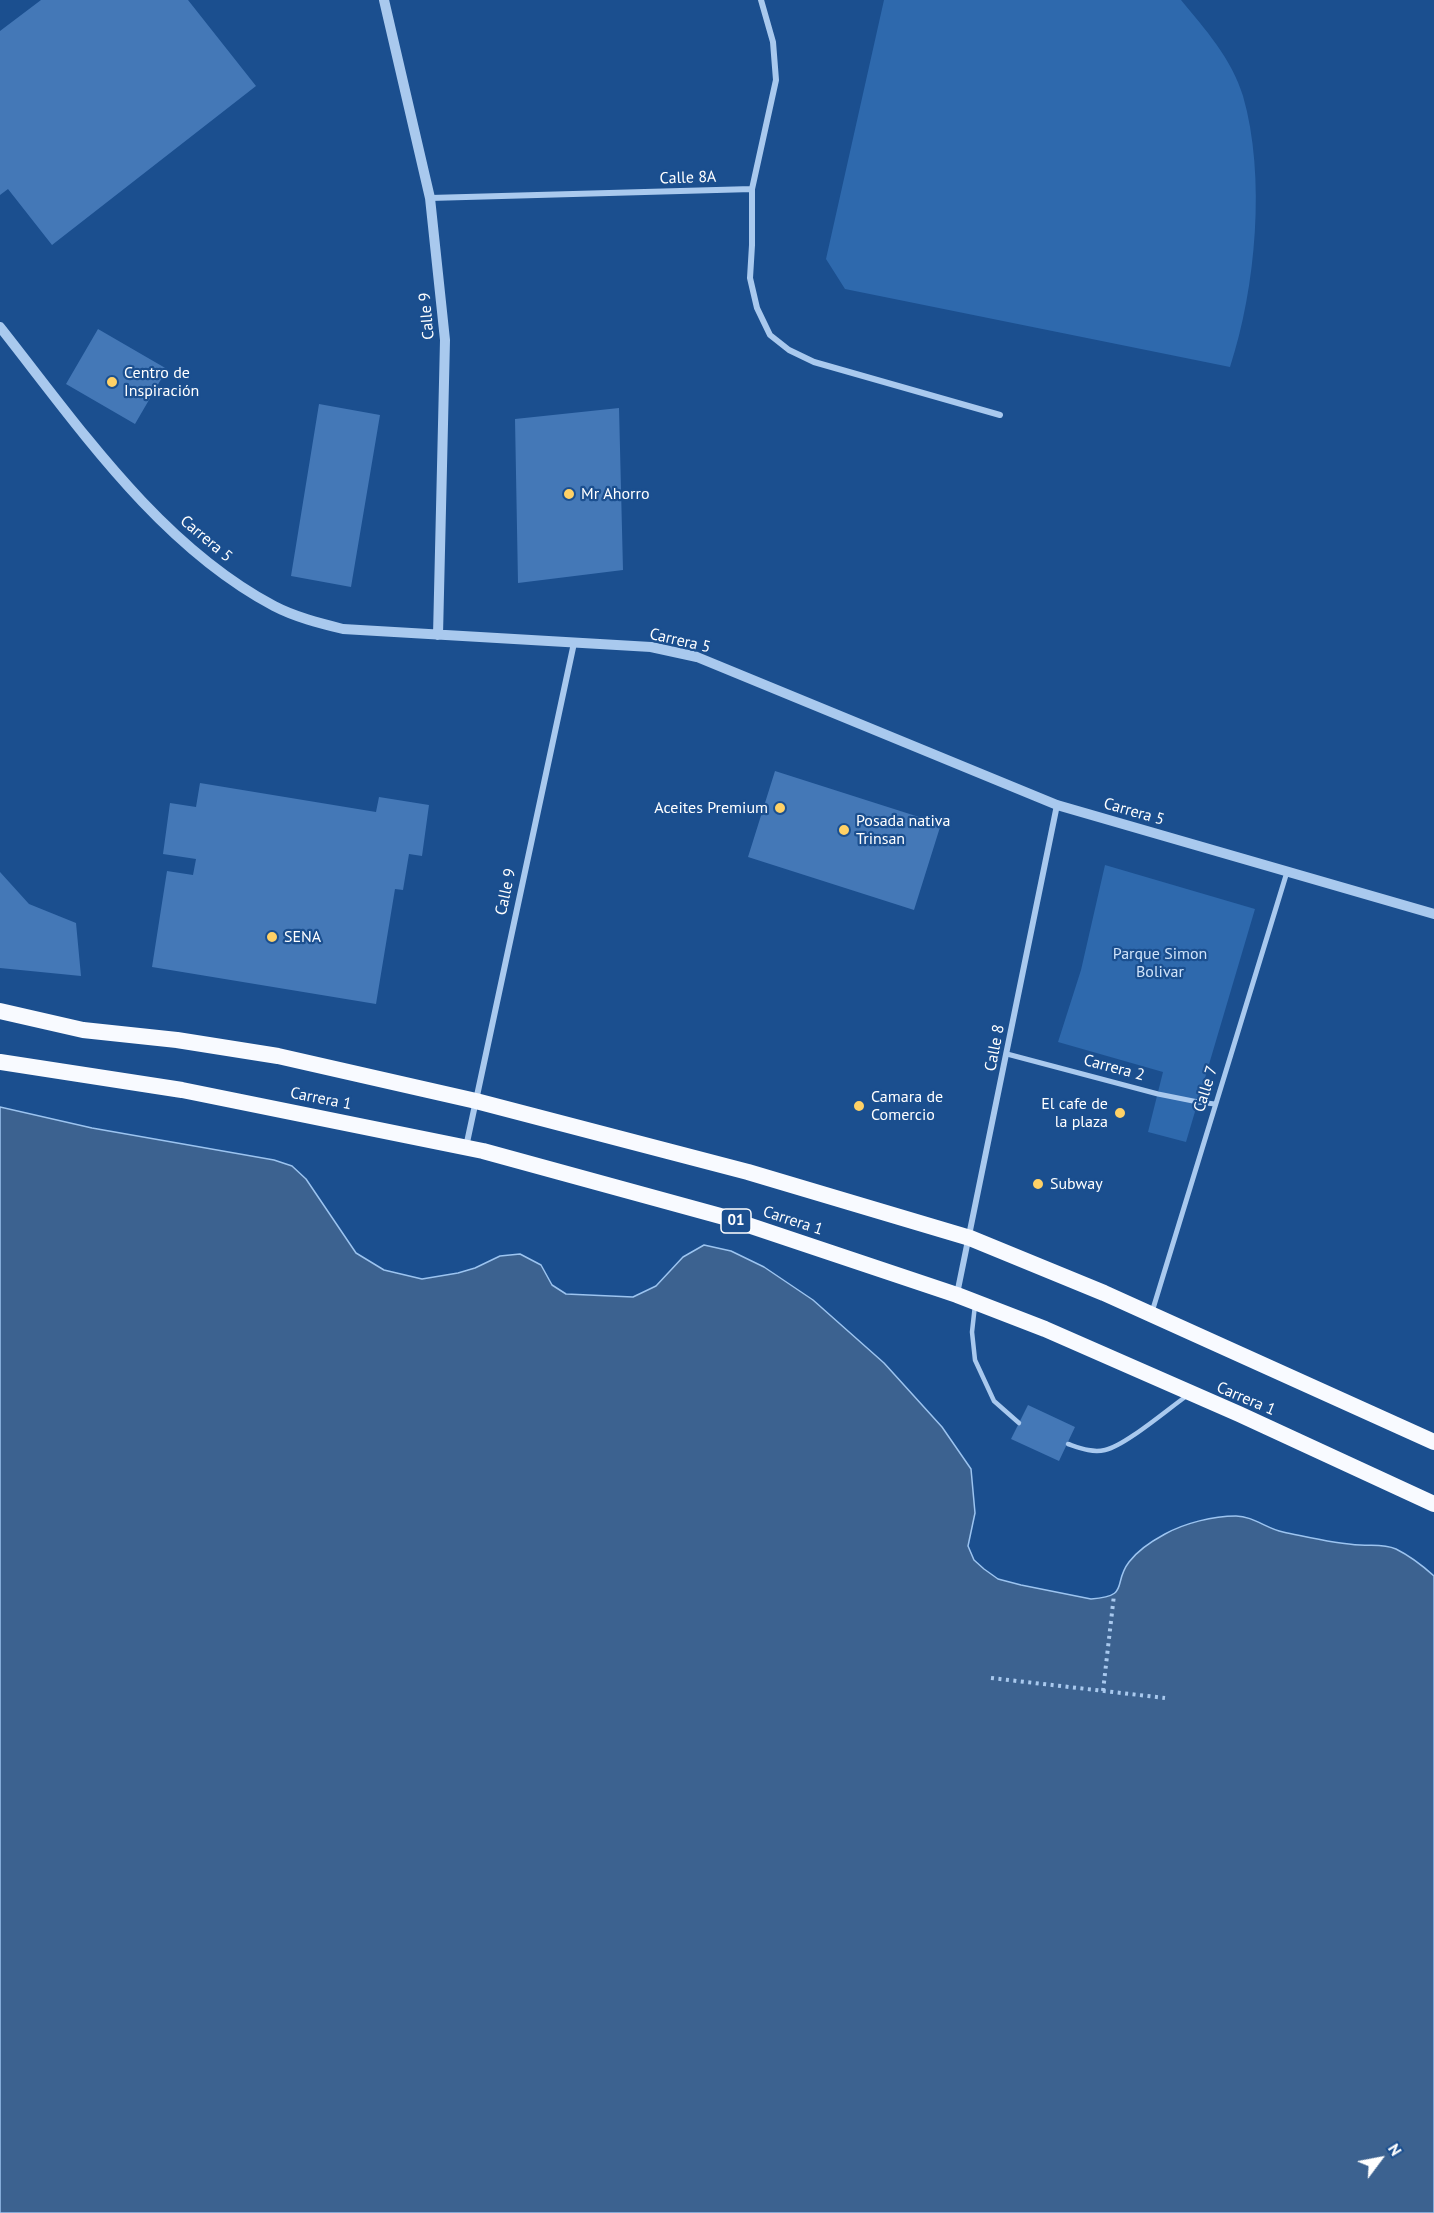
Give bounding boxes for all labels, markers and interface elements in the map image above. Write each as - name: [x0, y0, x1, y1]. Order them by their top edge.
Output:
- street label: Calle 8A: [659, 167, 717, 189]
- street label: Calle 9: [415, 292, 439, 340]
- place label: Centro de Inspiración: [124, 363, 199, 401]
- marker: Centro de Inspiración: [105, 375, 119, 389]
- place label: Mr Ahorro: [581, 484, 650, 504]
- marker: Mr Ahorro: [562, 487, 576, 501]
- street label: Carrera 5: [176, 512, 236, 566]
- street label: Carrera 5: [648, 625, 712, 657]
- street label: Carrera 5: [1101, 794, 1167, 830]
- place label: Aceites Premium: [654, 798, 768, 818]
- marker: Aceites Premium: [773, 801, 787, 815]
- place label: Posada nativa Trinsan: [856, 811, 950, 849]
- marker: Posada nativa Trinsan: [837, 823, 851, 837]
- street label: Calle 9: [492, 867, 520, 917]
- place label: SENA: [284, 927, 321, 947]
- marker: SENA: [265, 930, 279, 944]
- park label: Parque Simon Bolivar: [1113, 944, 1207, 982]
- street label: Calle 8: [981, 1023, 1009, 1073]
- street label: Carrera 2: [1081, 1051, 1147, 1085]
- street label: Calle 7: [1190, 1064, 1222, 1114]
- street label: Carrera 1: [289, 1084, 353, 1114]
- place label: Camara de Comercio: [871, 1087, 943, 1125]
- place label: El cafe de la plaza: [1041, 1094, 1108, 1132]
- marker: Camara de Comercio: [852, 1099, 866, 1113]
- marker: El cafe de la plaza: [1113, 1106, 1127, 1120]
- place label: Subway: [1050, 1174, 1103, 1194]
- marker: Subway: [1031, 1177, 1045, 1191]
- street label: Carrera 1: [760, 1202, 826, 1240]
- road number: 01: [721, 1209, 751, 1233]
- street label: Carrera 1: [1214, 1378, 1278, 1420]
- north arrow: [1350, 2129, 1410, 2189]
- text: N: [1384, 2140, 1407, 2159]

